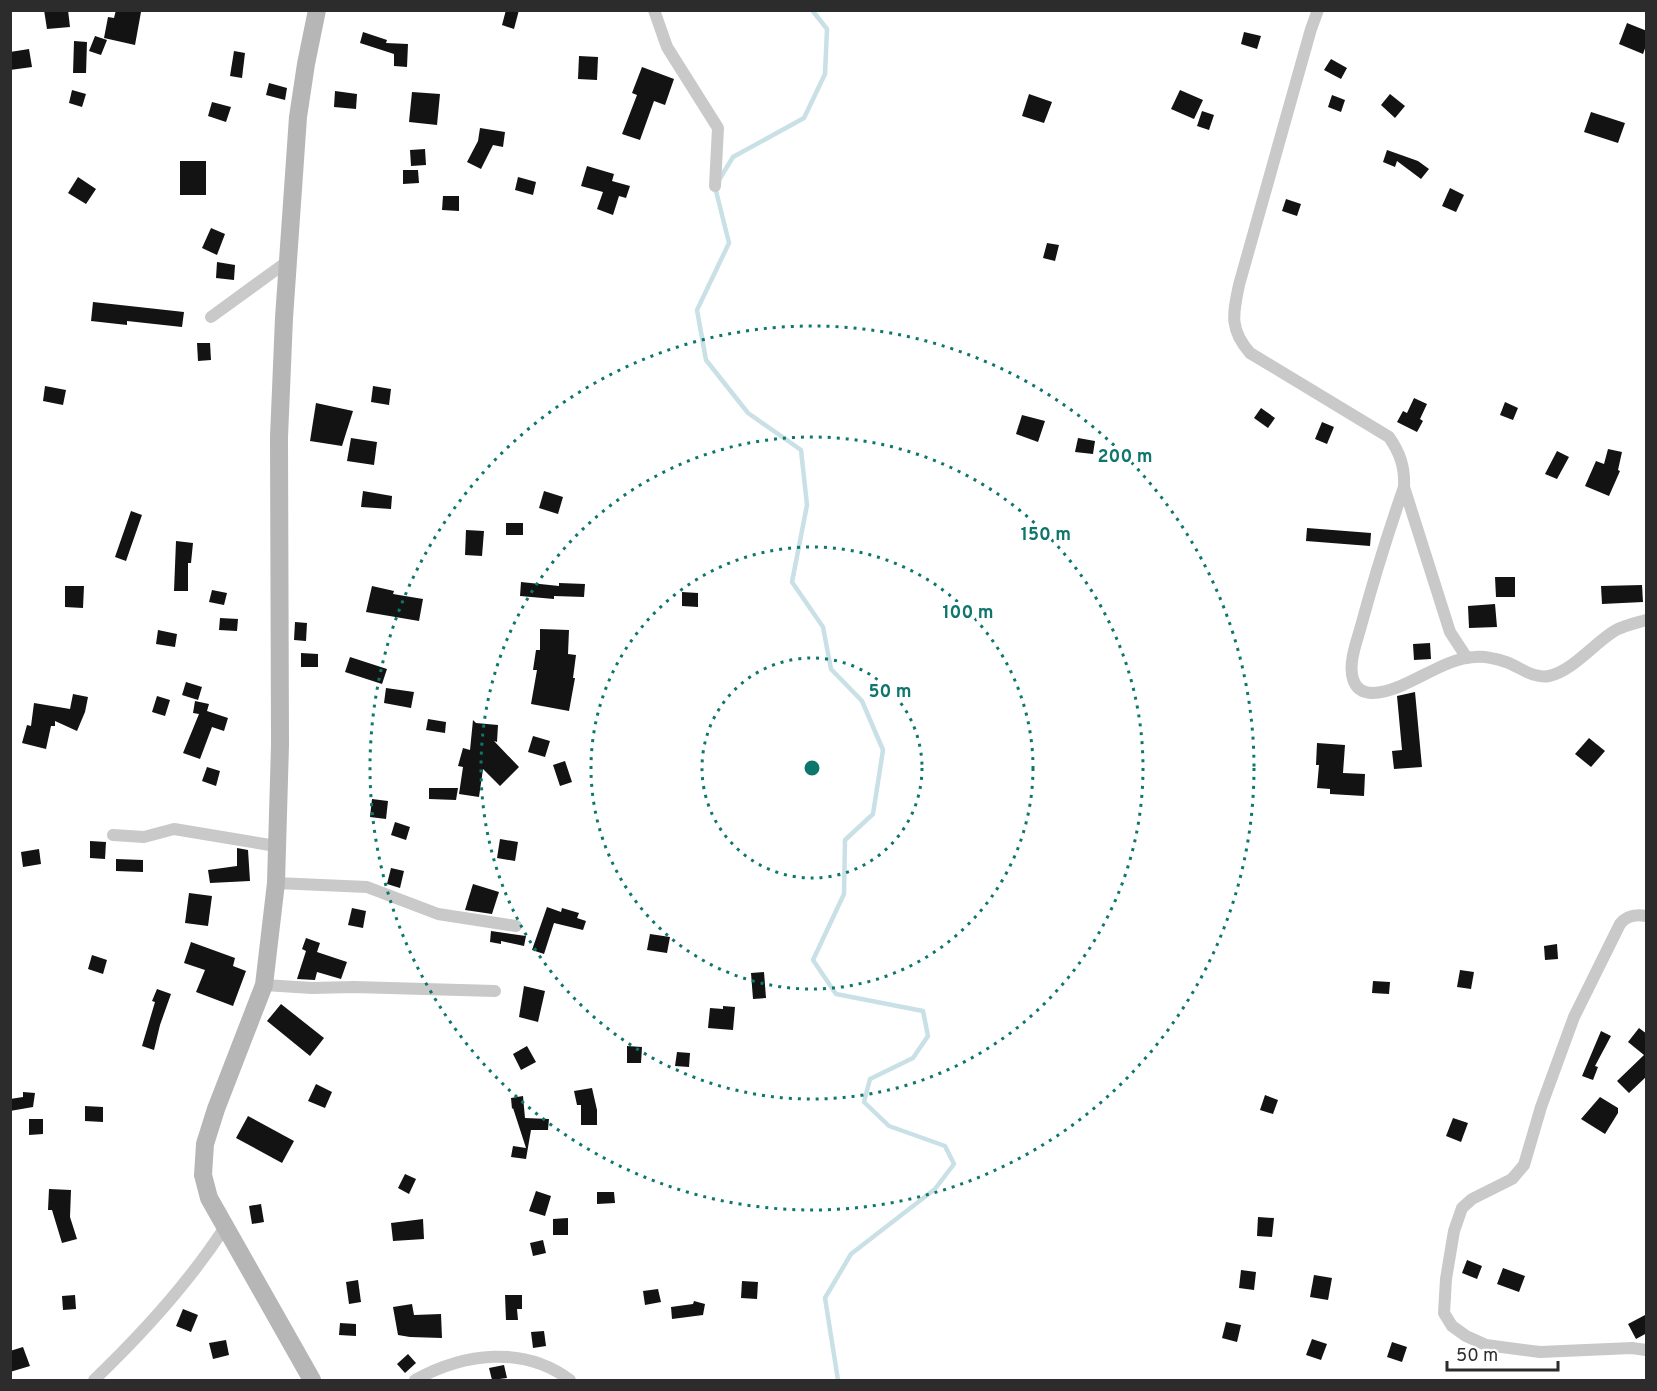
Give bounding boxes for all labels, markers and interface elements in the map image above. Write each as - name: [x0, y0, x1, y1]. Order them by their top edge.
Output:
- text: 200 m: [1097, 446, 1153, 469]
- text: 150 m: [1021, 524, 1071, 547]
- text: 100 m: [942, 602, 994, 625]
- text: 50 m: [868, 681, 912, 704]
- centre of rings: [802, 758, 822, 778]
- scale bar: [1447, 1334, 1558, 1372]
- text: 50 m: [1456, 1345, 1498, 1368]

